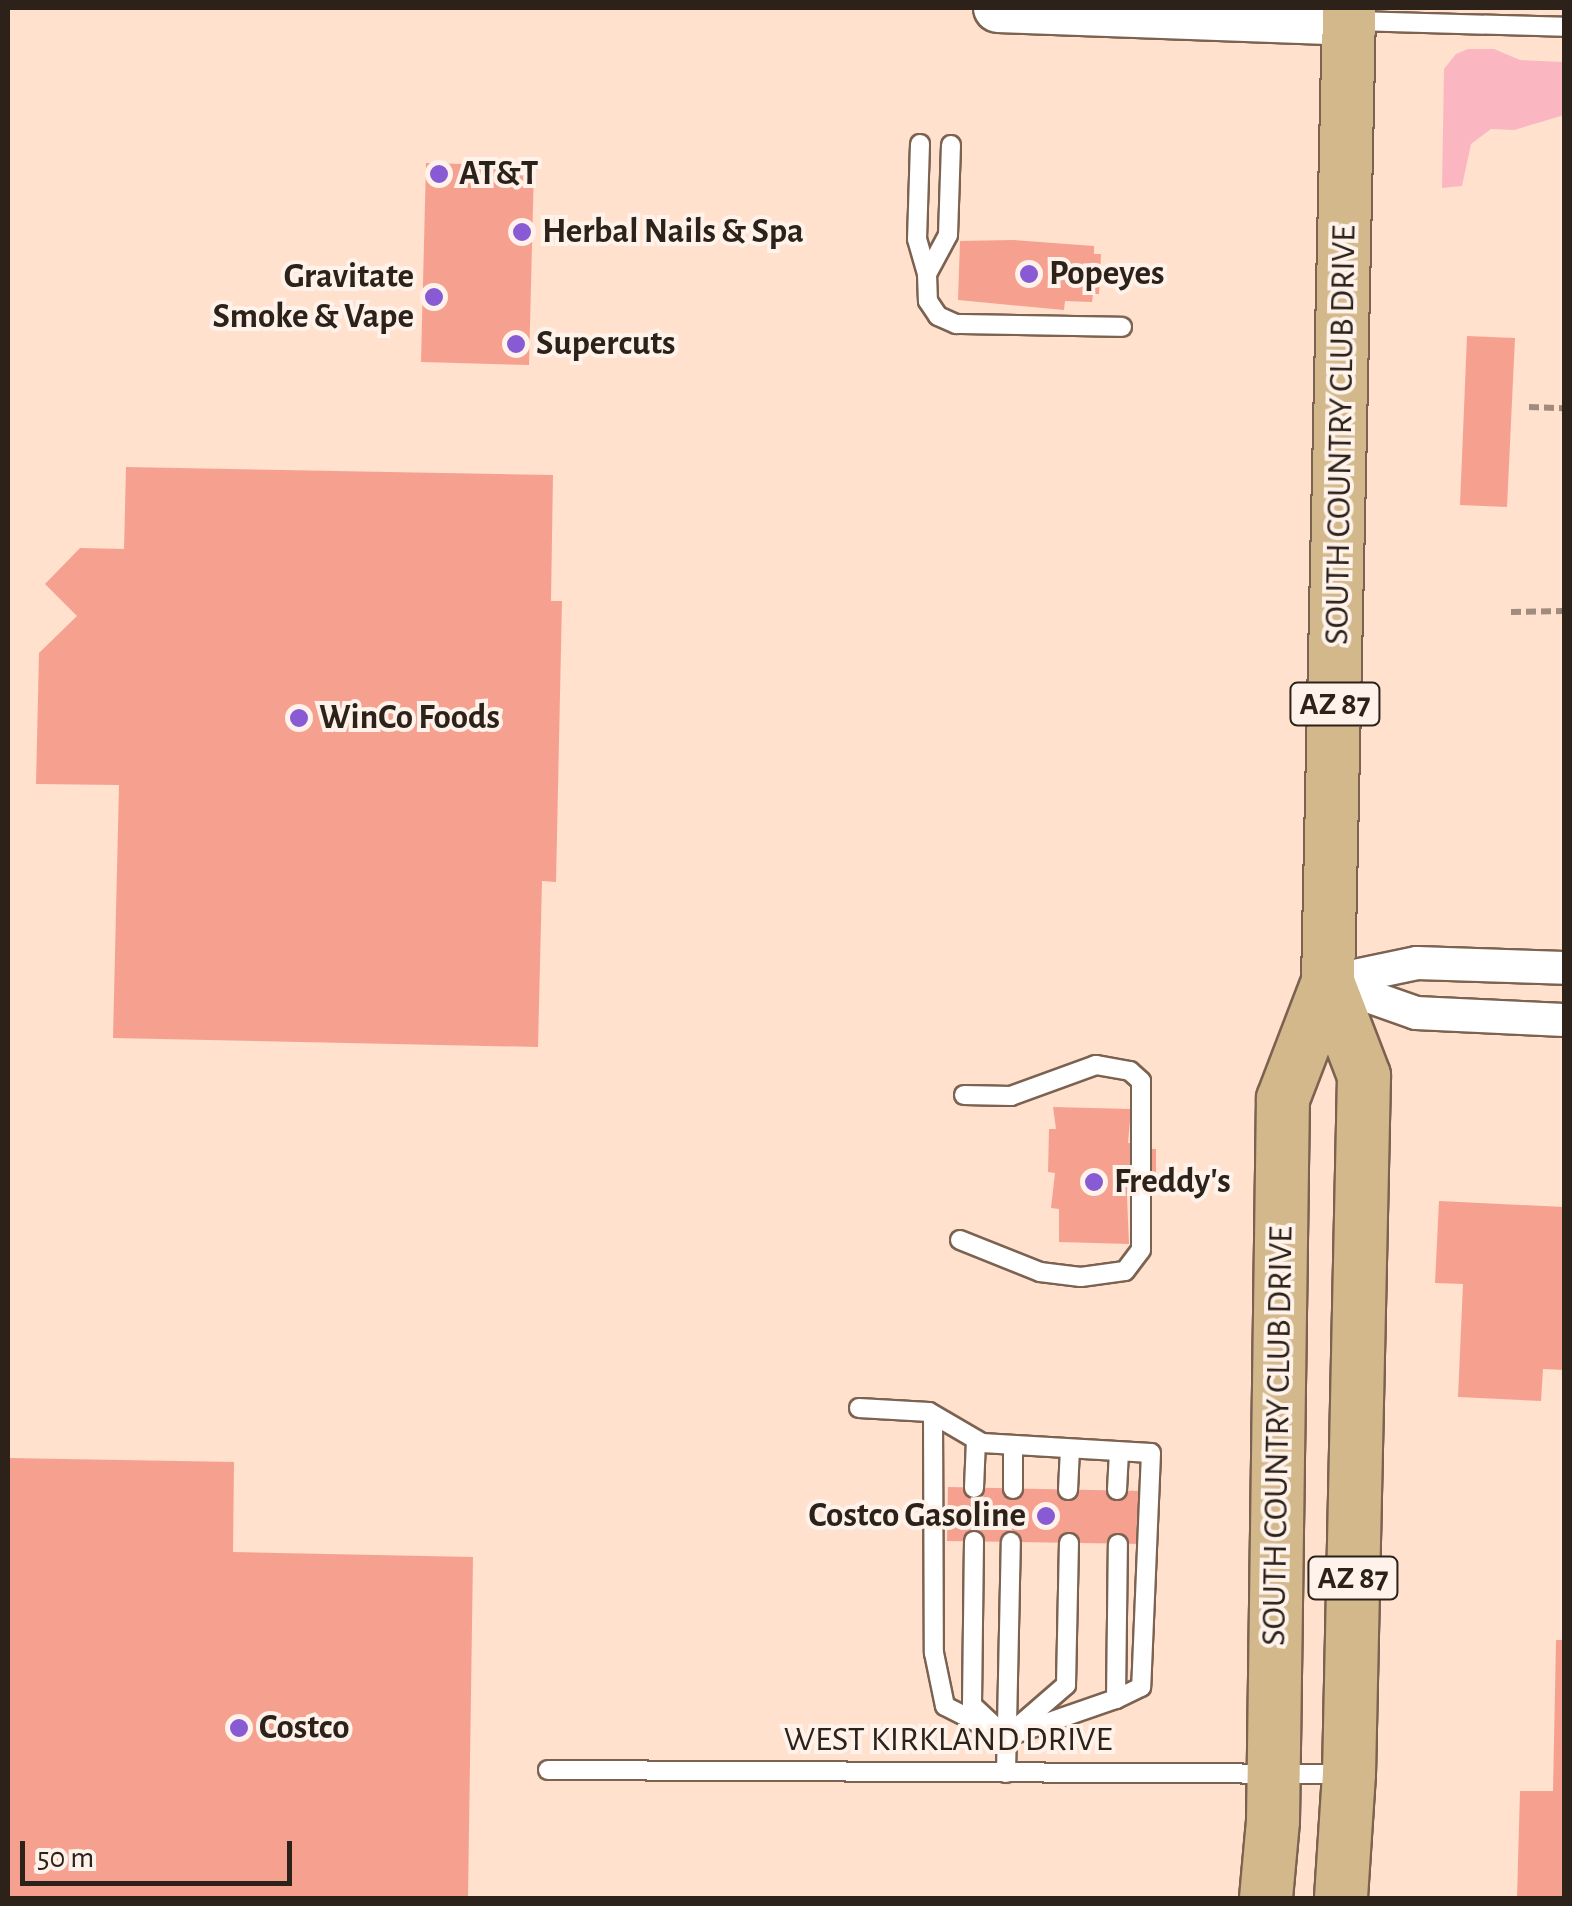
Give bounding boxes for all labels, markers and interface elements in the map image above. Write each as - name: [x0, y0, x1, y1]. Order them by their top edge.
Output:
- place label: AT&T: [459, 153, 538, 195]
- marker: AT&T: [428, 163, 450, 185]
- place label: Herbal Nails & Spa: [542, 211, 804, 253]
- marker: Herbal Nails & Spa: [511, 221, 533, 243]
- street label: SOUTH COUNTRY CLUB DRIVE: [1316, 225, 1366, 645]
- place label: Popeyes: [1049, 253, 1164, 295]
- place label: Gravitate Smoke & Vape: [213, 256, 414, 338]
- marker: Popeyes: [1018, 263, 1040, 285]
- marker: Gravitate Smoke & Vape: [423, 286, 445, 308]
- place label: Supercuts: [536, 323, 676, 365]
- marker: Supercuts: [505, 333, 527, 355]
- road number: AZ 87: [1288, 677, 1382, 731]
- place label: WinCo Foods: [319, 697, 500, 739]
- marker: WinCo Foods: [288, 707, 310, 729]
- place label: Freddy's: [1114, 1161, 1231, 1203]
- marker: Freddy's: [1083, 1171, 1105, 1193]
- street label: SOUTH COUNTRY CLUB DRIVE: [1253, 1226, 1303, 1646]
- place label: Costco Gasoline: [809, 1495, 1026, 1537]
- marker: Costco Gasoline: [1035, 1505, 1057, 1527]
- road number: AZ 87: [1306, 1551, 1400, 1605]
- place label: Costco: [259, 1707, 350, 1749]
- marker: Costco: [228, 1717, 250, 1739]
- street label: WEST KIRKLAND DRIVE: [784, 1719, 1112, 1761]
- scale bar: [25, 1821, 298, 1883]
- text: 50 m: [37, 1843, 94, 1873]

